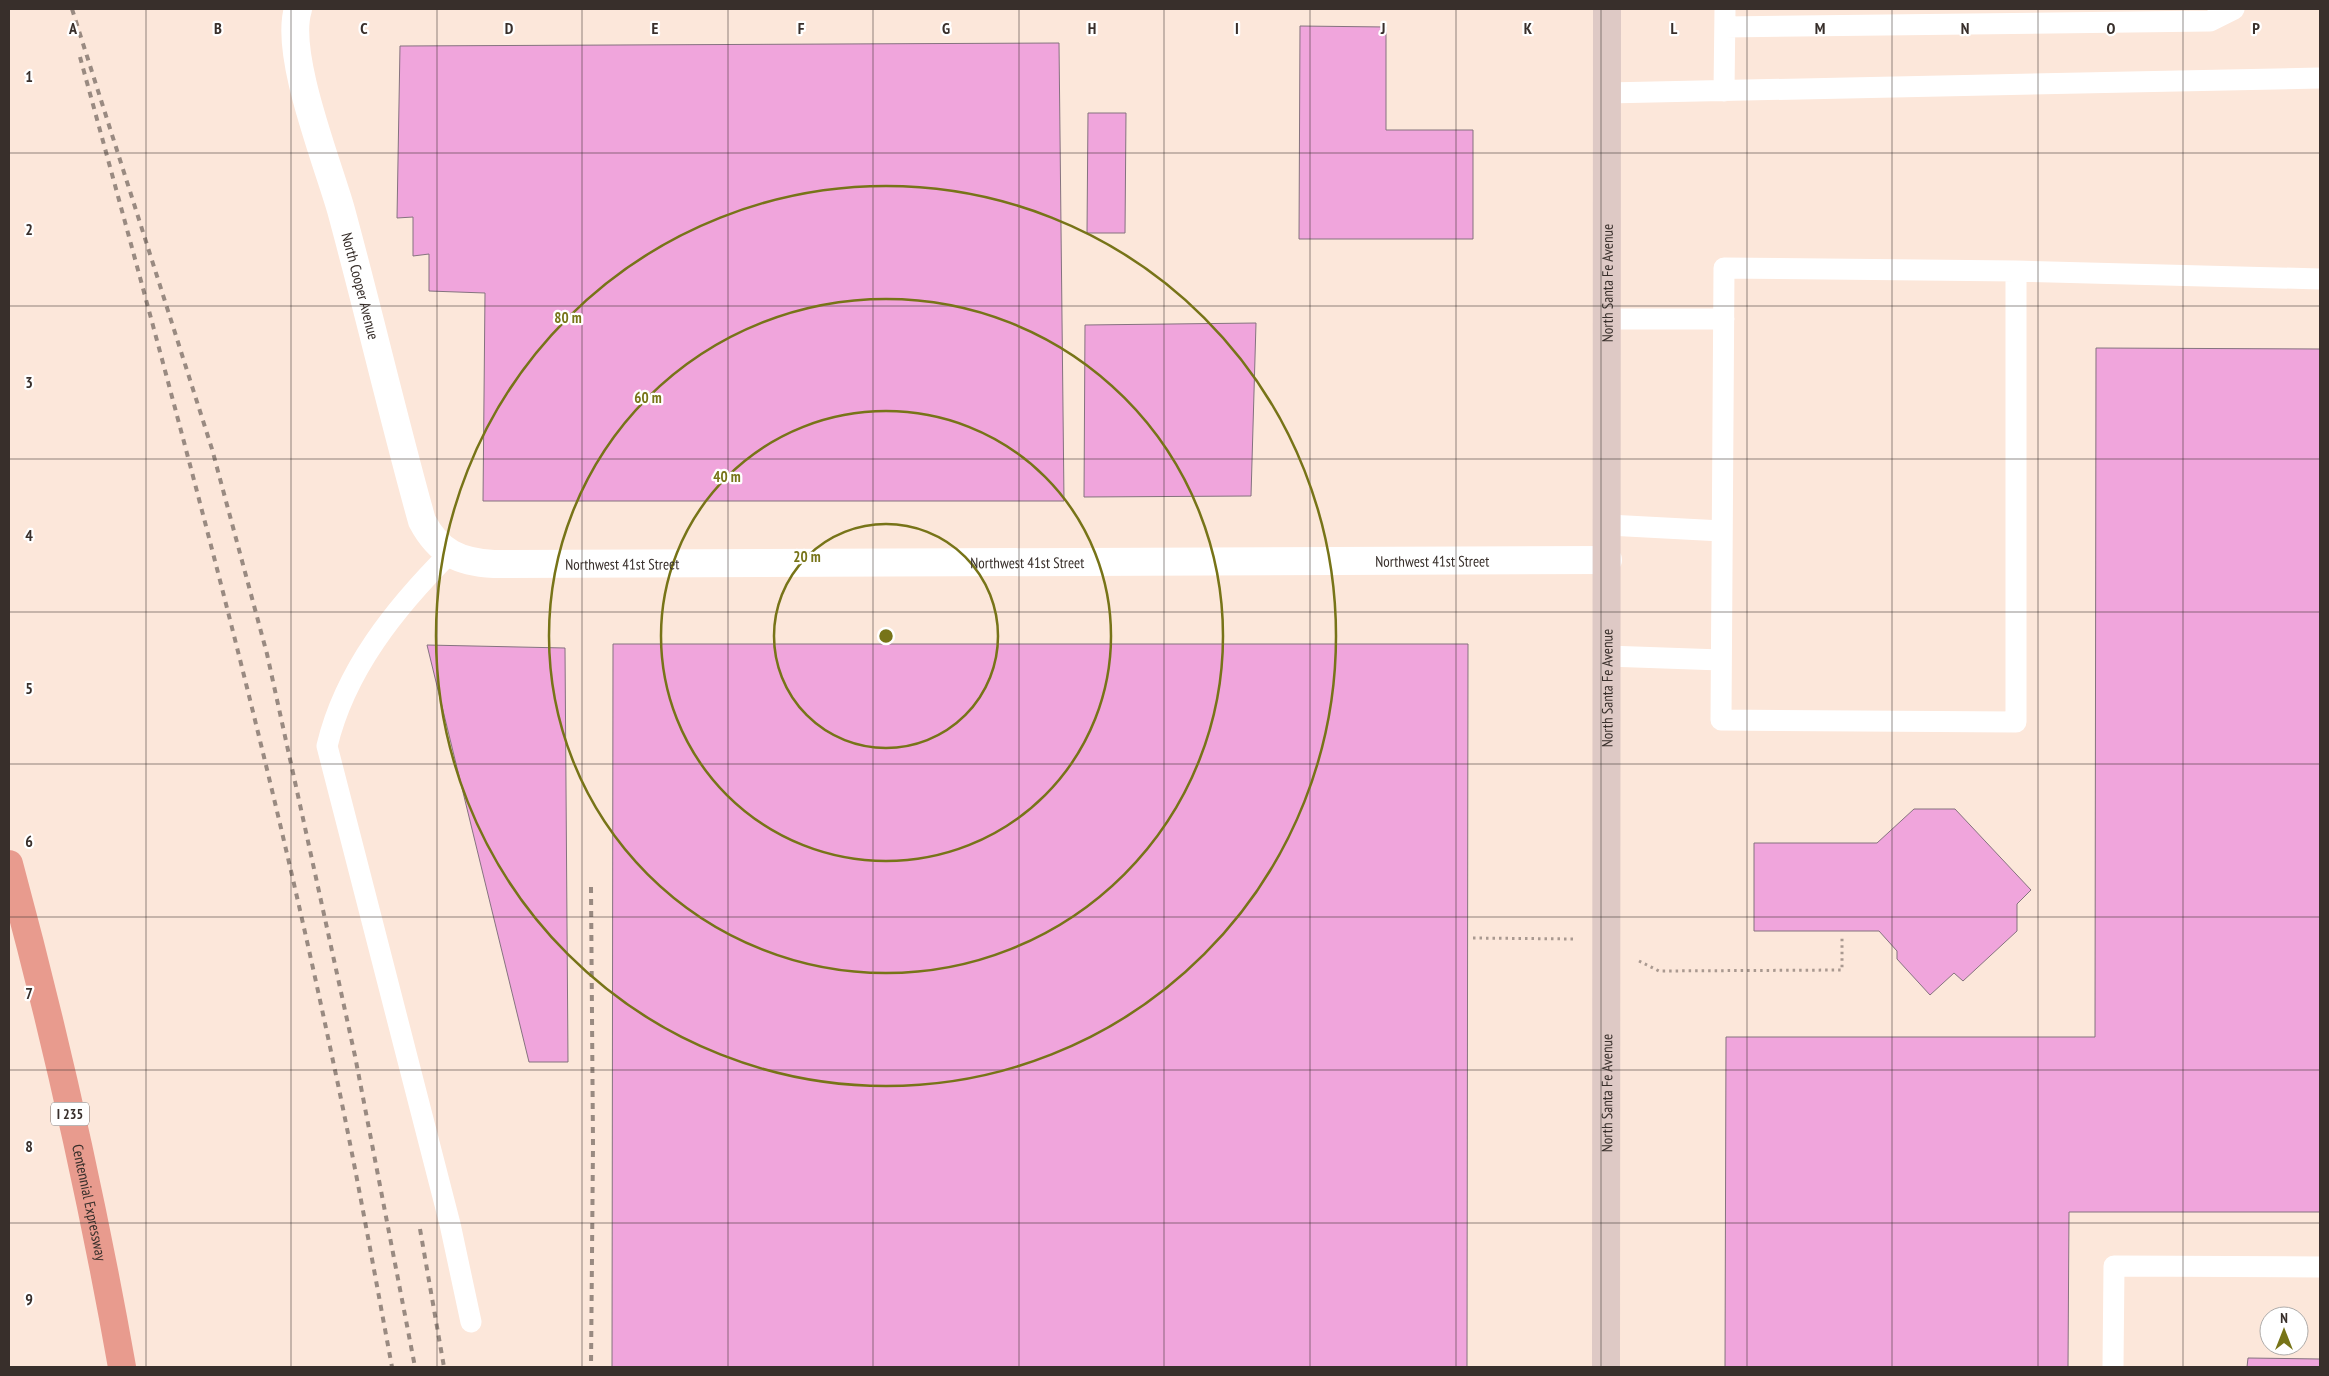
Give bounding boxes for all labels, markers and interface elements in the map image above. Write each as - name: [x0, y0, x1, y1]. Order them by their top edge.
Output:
- text: A: [68, 18, 78, 38]
- text: B: [214, 18, 222, 38]
- text: C: [360, 18, 368, 38]
- text: D: [505, 18, 514, 38]
- text: E: [652, 18, 659, 38]
- text: F: [798, 18, 805, 38]
- text: G: [942, 18, 950, 38]
- text: H: [1088, 18, 1096, 38]
- text: I: [1235, 18, 1239, 38]
- text: J: [1380, 18, 1385, 38]
- text: K: [1524, 18, 1533, 38]
- text: L: [1671, 18, 1678, 38]
- text: M: [1815, 18, 1825, 38]
- text: N: [1961, 18, 1969, 38]
- text: O: [2107, 18, 2116, 38]
- text: P: [2252, 18, 2260, 38]
- text: 1: [25, 66, 33, 86]
- text: 2: [25, 219, 33, 239]
- street label: North Santa Fe Avenue: [1597, 224, 1616, 342]
- street label: North Cooper Avenue: [338, 230, 384, 341]
- text: 80 m: [554, 308, 582, 327]
- text: 3: [25, 372, 33, 392]
- text: 60 m: [634, 388, 662, 407]
- text: 40 m: [713, 467, 741, 486]
- text: 4: [25, 525, 33, 545]
- text: 20 m: [793, 547, 821, 566]
- street label: Northwest 41st Street: [1375, 551, 1489, 570]
- street label: Northwest 41st Street: [970, 552, 1084, 572]
- street label: Northwest 41st Street: [565, 554, 679, 573]
- centre of rings: [877, 627, 895, 645]
- street label: North Santa Fe Avenue: [1597, 629, 1616, 747]
- text: 5: [25, 678, 33, 698]
- text: 6: [25, 831, 33, 851]
- text: 7: [25, 983, 33, 1003]
- street label: North Santa Fe Avenue: [1597, 1034, 1616, 1152]
- road number: I 235: [51, 1102, 89, 1126]
- text: 8: [25, 1136, 33, 1156]
- street label: Centennial Expressway: [68, 1142, 111, 1263]
- text: 9: [25, 1289, 33, 1309]
- north arrow: [2259, 1306, 2309, 1356]
- text: N: [2280, 1309, 2288, 1327]

